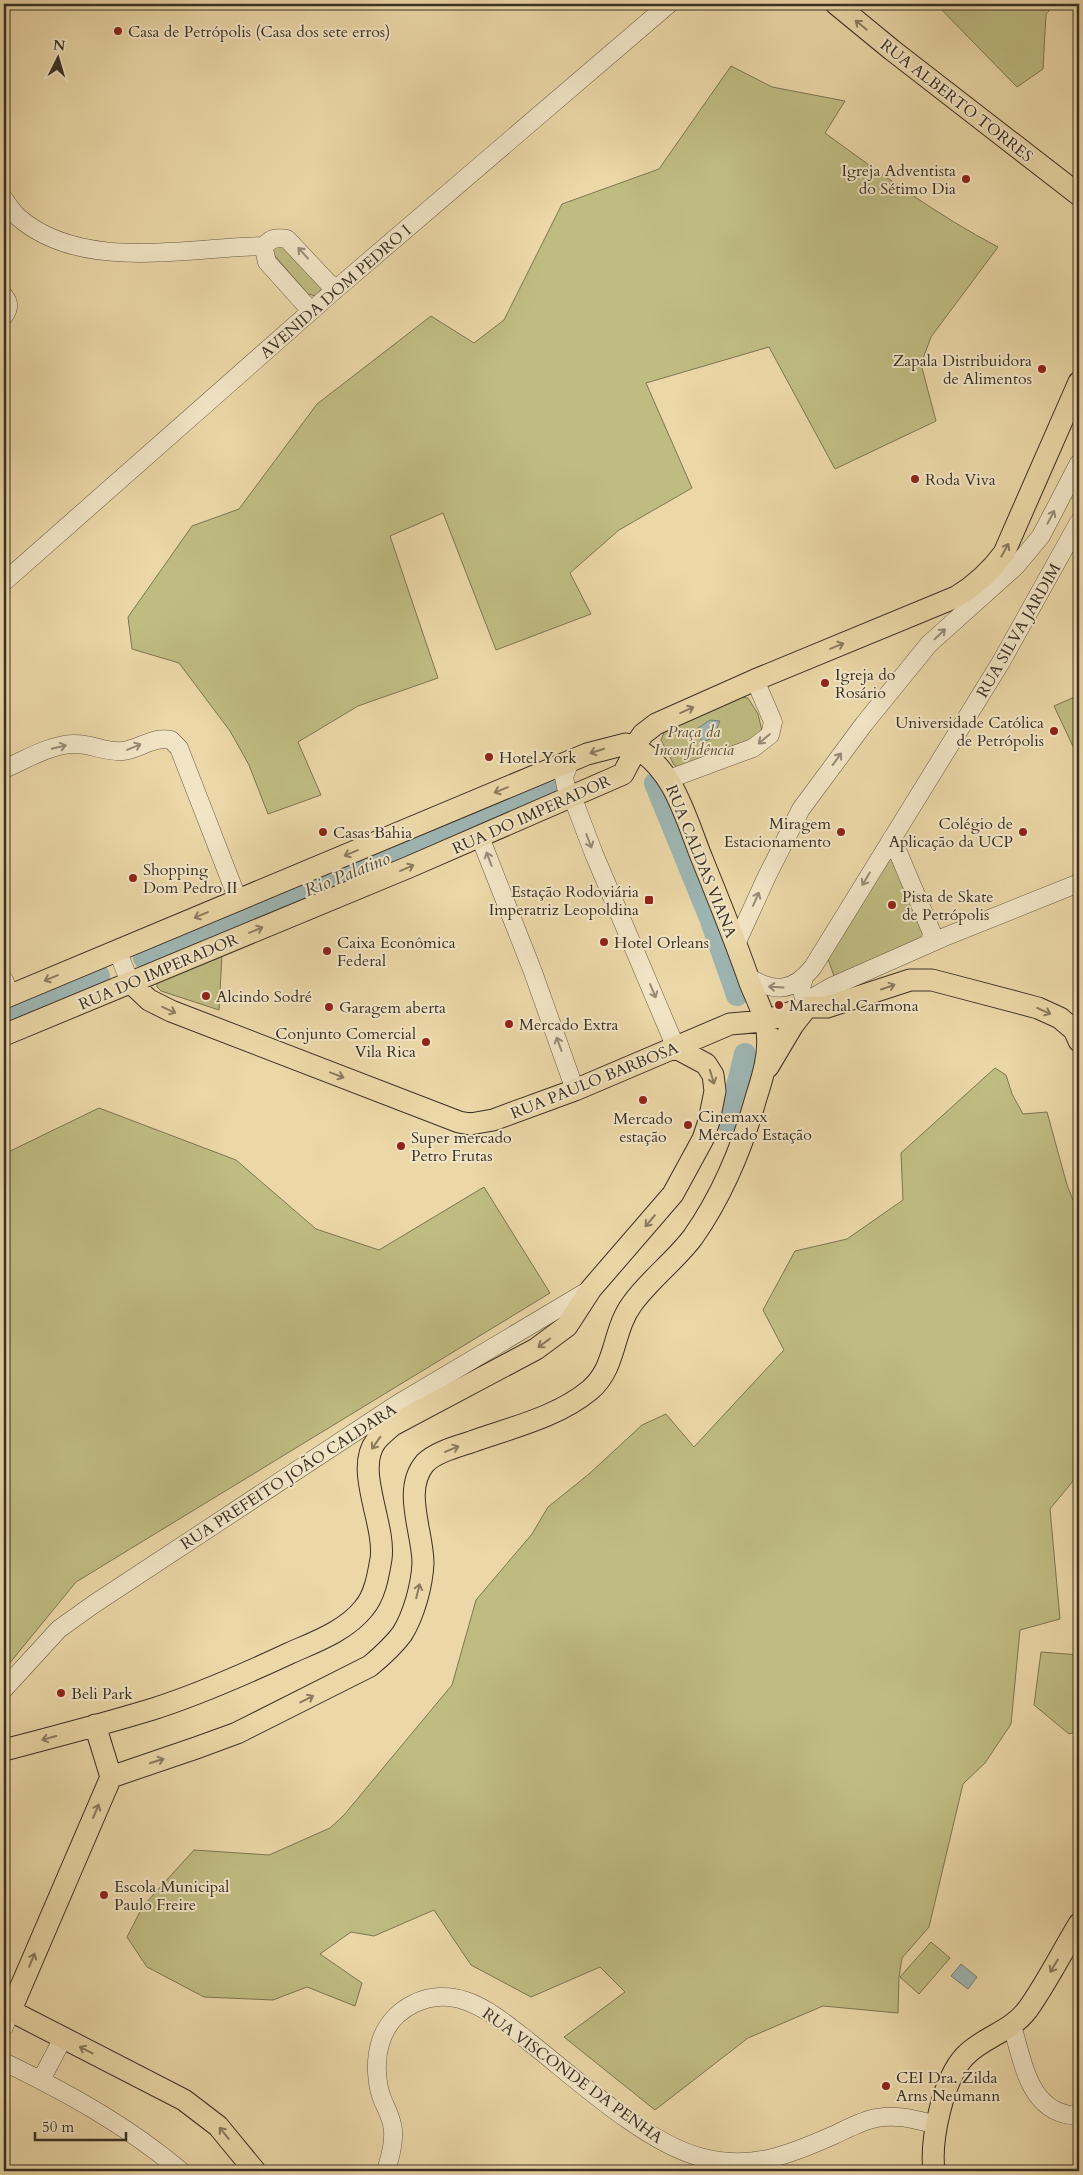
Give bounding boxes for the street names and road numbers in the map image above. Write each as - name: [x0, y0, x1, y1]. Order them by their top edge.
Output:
- street label: RUA ALBERTO TORRES: [875, 34, 1037, 167]
- street label: AVENIDA DOM PEDRO I: [255, 220, 416, 364]
- street label: RUA SILVA JARDIM: [971, 559, 1066, 702]
- street label: RUA DO IMPERADOR: [449, 770, 614, 860]
- street label: RUA CALDAS VIANA: [660, 781, 742, 942]
- street label: RUA DO IMPERADOR: [75, 928, 241, 1015]
- street label: RUA PAULO BARBOSA: [507, 1037, 682, 1125]
- street label: RUA PREFEITO JOÃO CALDARA: [176, 1398, 401, 1555]
- street label: RUA VISCONDE DA PENHA: [478, 2003, 668, 2149]

